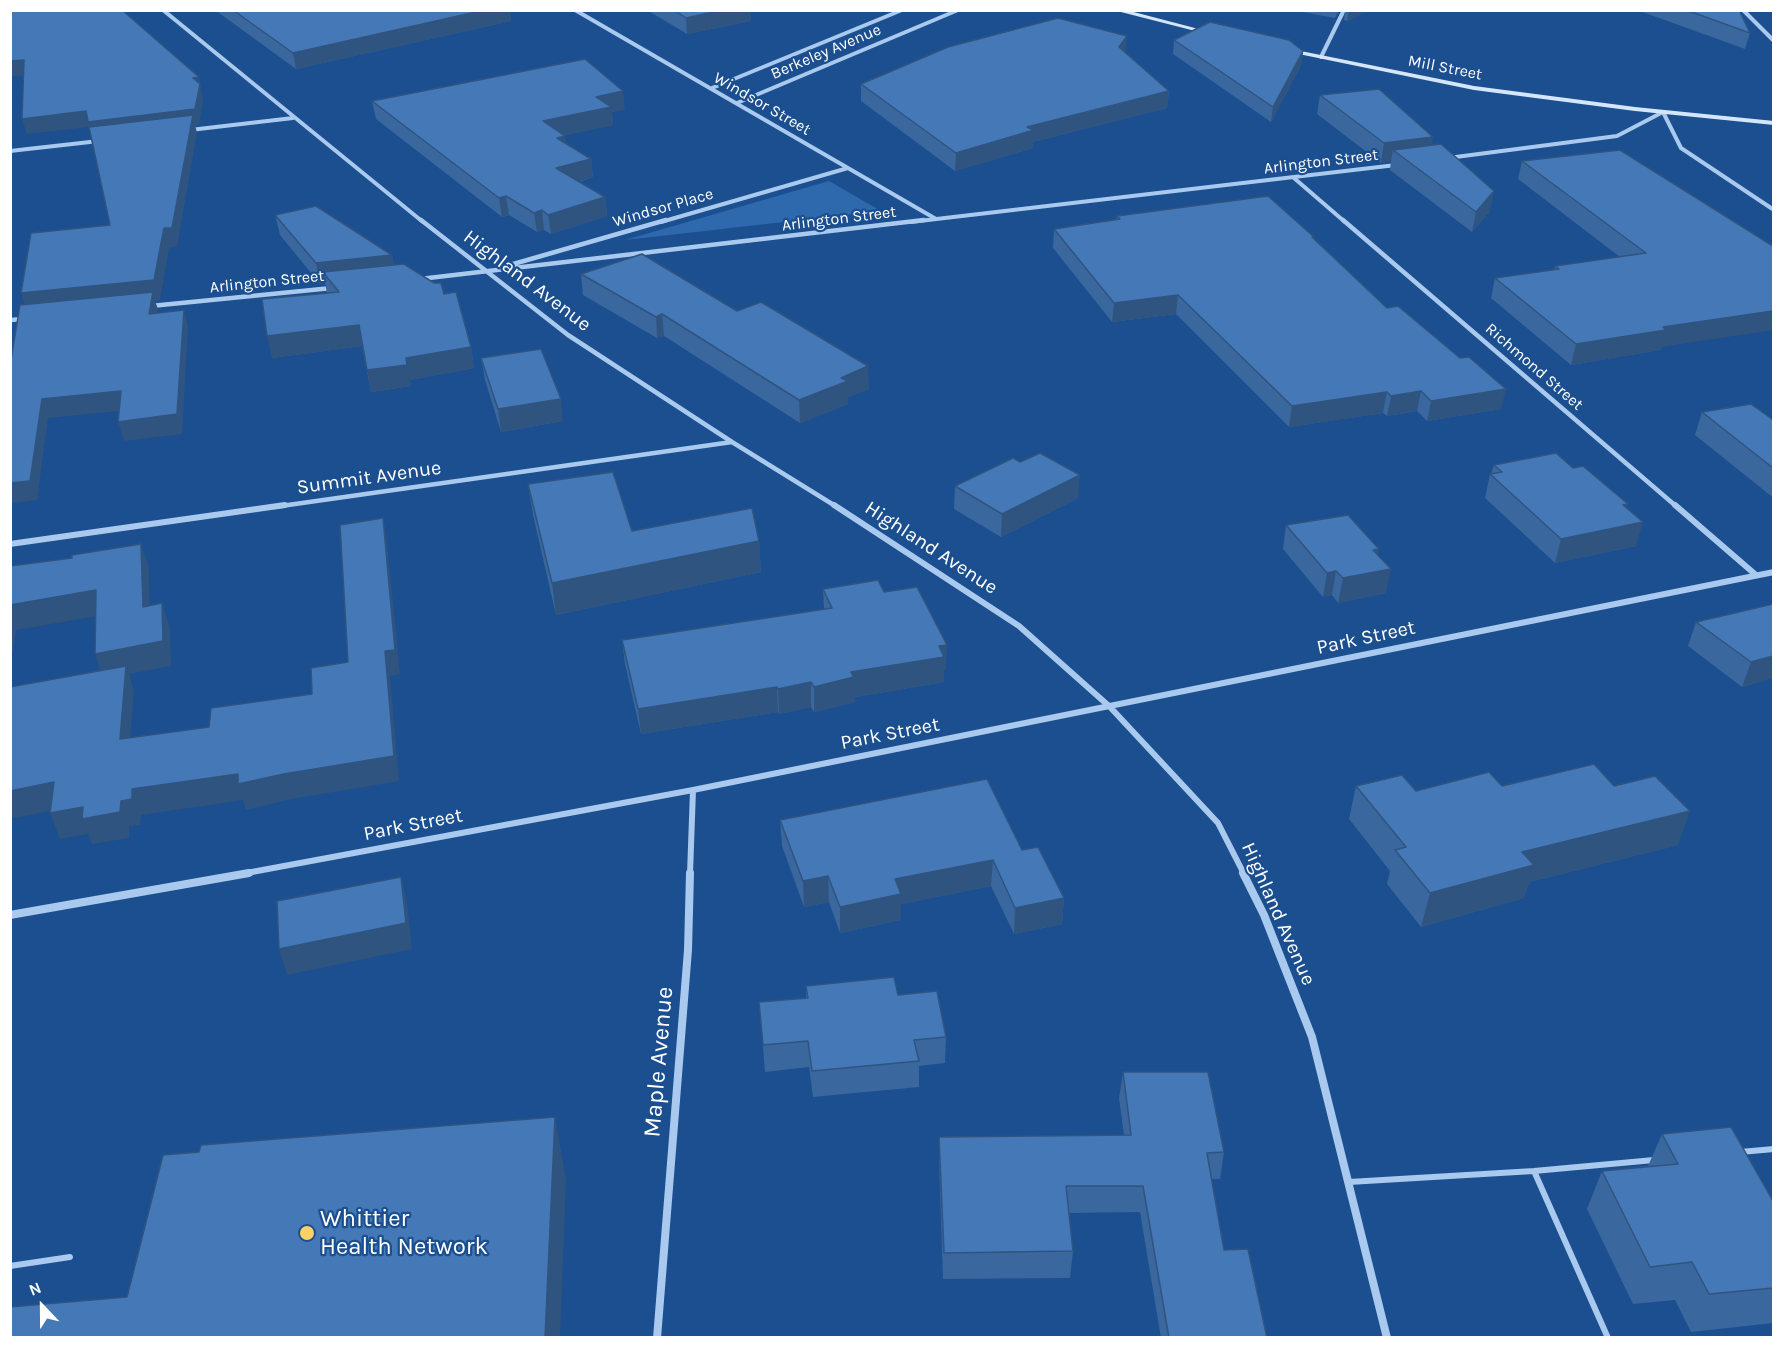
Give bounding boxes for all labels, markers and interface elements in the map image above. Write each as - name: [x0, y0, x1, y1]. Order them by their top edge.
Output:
- street label: Berkeley Avenue: [768, 20, 884, 84]
- street label: Mill Street: [1406, 51, 1484, 85]
- street label: Windsor Street: [710, 68, 814, 140]
- street label: Arlington Street: [1263, 145, 1379, 179]
- street label: Windsor Place: [611, 184, 715, 232]
- street label: Arlington Street: [781, 202, 897, 236]
- street label: Highland Avenue: [458, 225, 596, 337]
- street label: Arlington Street: [209, 266, 325, 298]
- street label: Richmond Street: [1481, 319, 1587, 415]
- street label: Summit Avenue: [295, 456, 443, 500]
- street label: Highland Avenue: [860, 496, 1002, 600]
- street label: Park Street: [1314, 616, 1418, 660]
- street label: Park Street: [839, 713, 941, 755]
- street label: Park Street: [362, 804, 464, 846]
- street label: Highland Avenue: [1236, 839, 1320, 989]
- street label: Maple Avenue: [638, 985, 680, 1139]
- place label: Whittier Health Network: [320, 1205, 488, 1261]
- marker: Whittier Health Network: [298, 1224, 316, 1242]
- north arrow: [12, 1276, 72, 1336]
- text: N: [26, 1278, 44, 1300]

